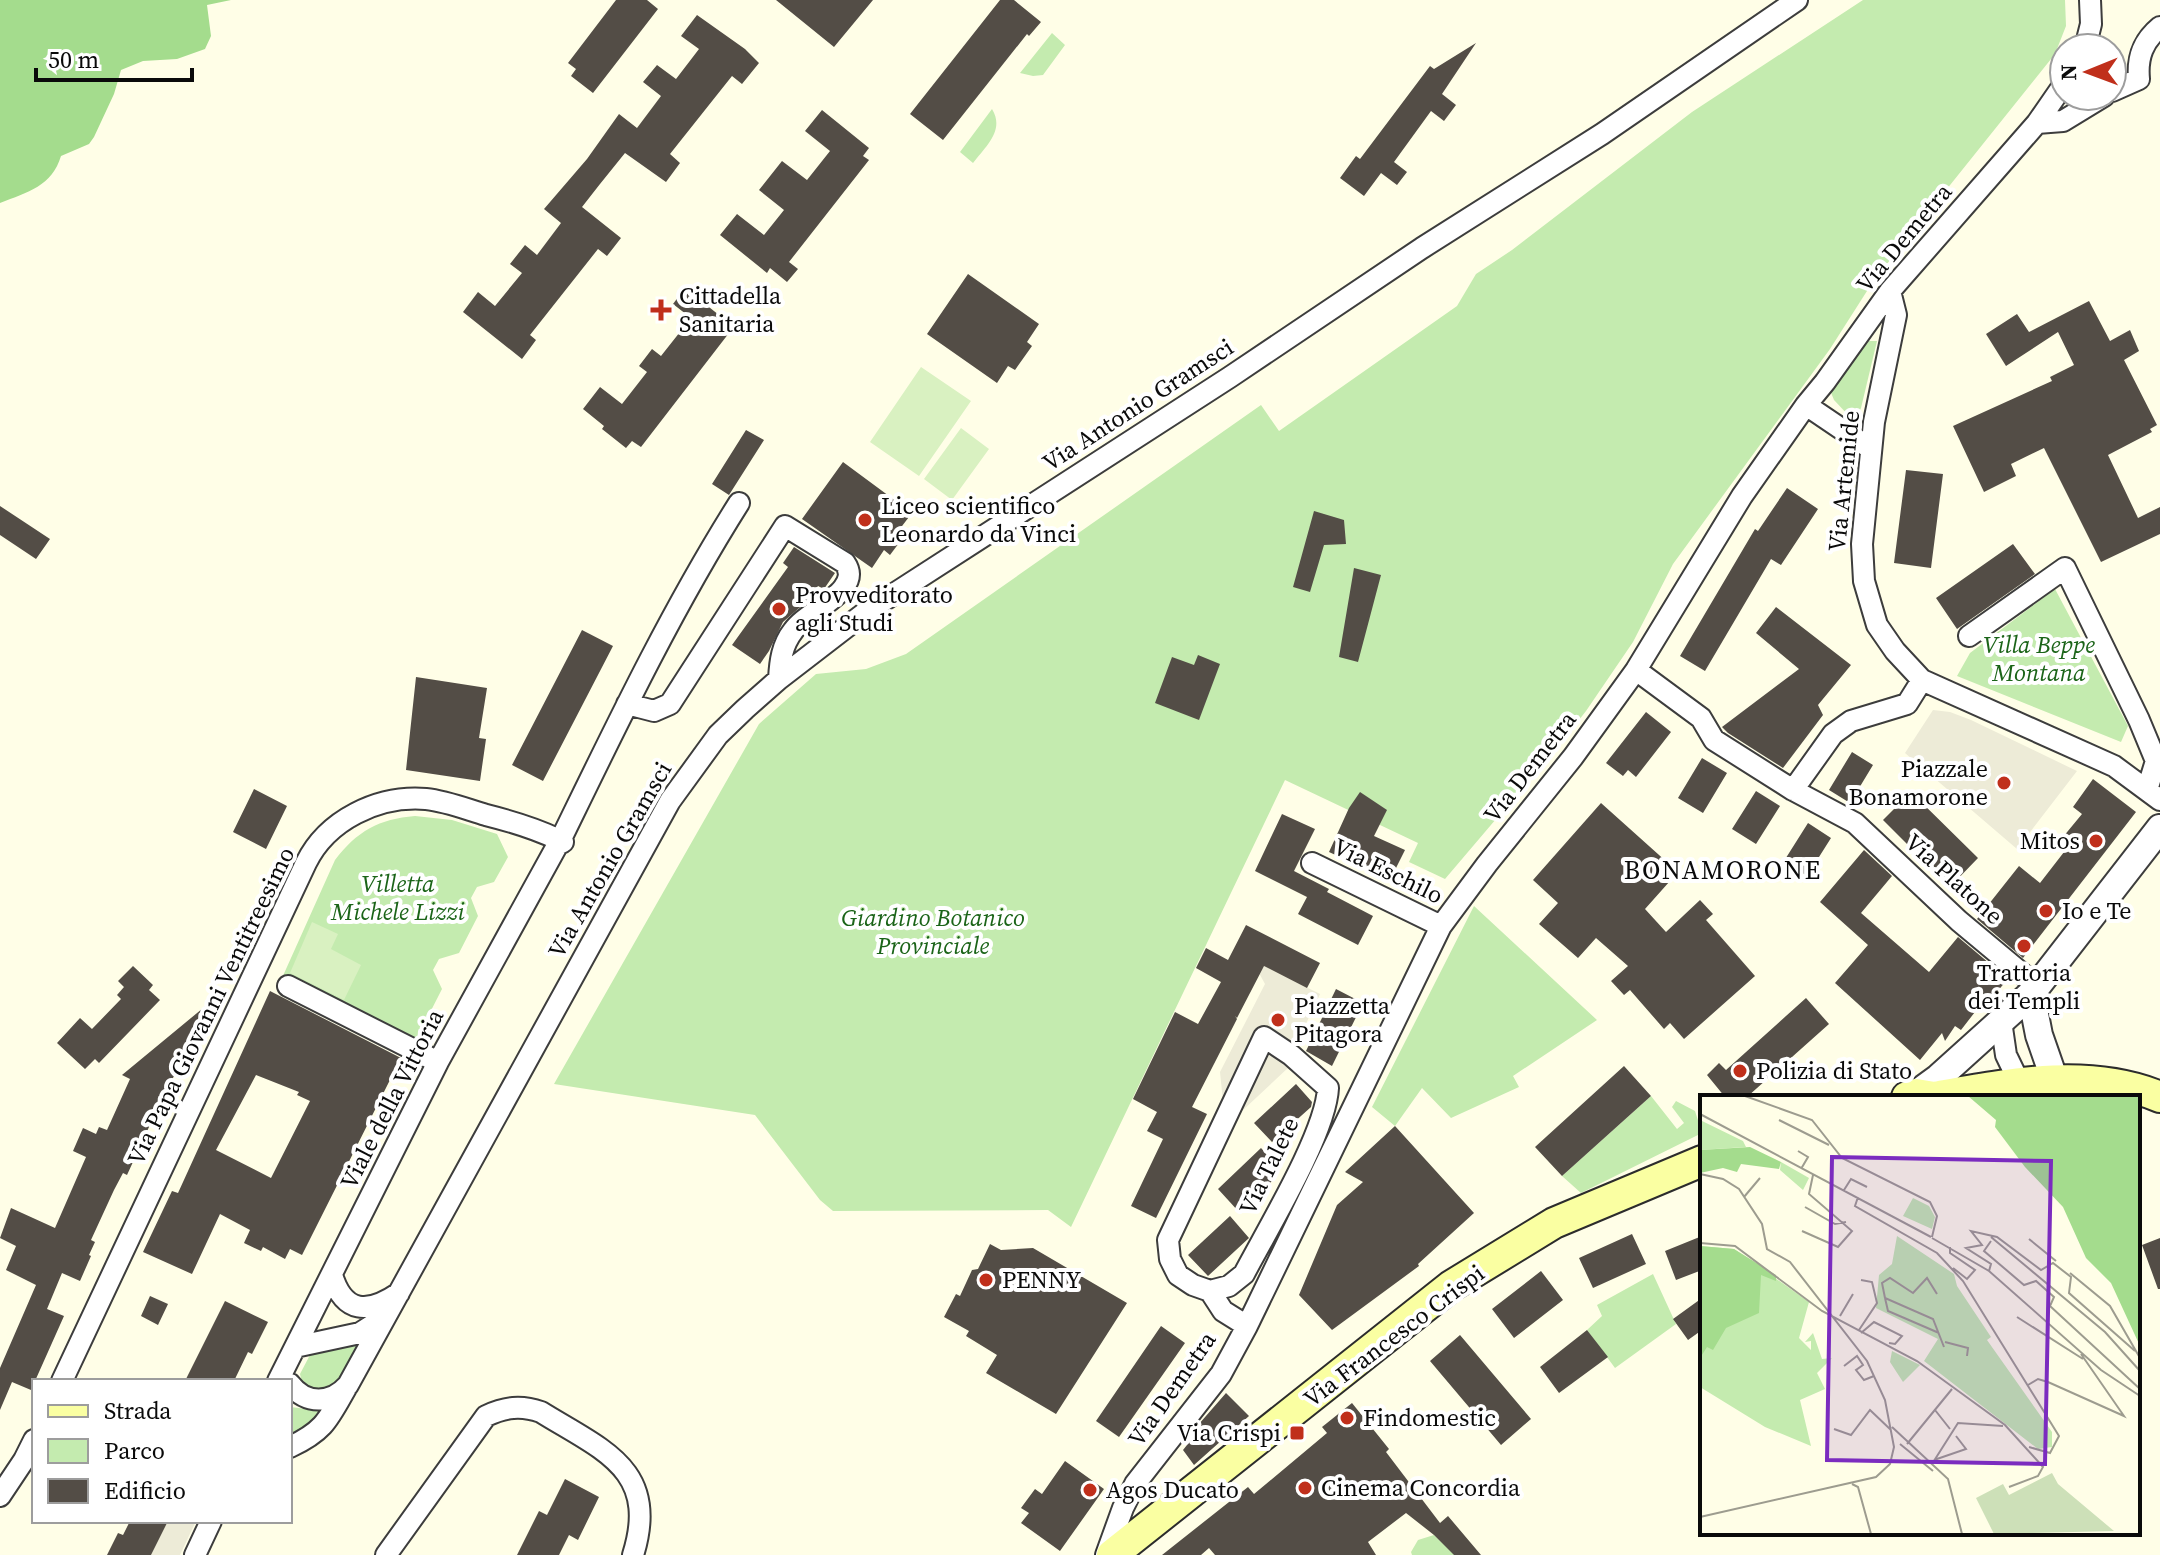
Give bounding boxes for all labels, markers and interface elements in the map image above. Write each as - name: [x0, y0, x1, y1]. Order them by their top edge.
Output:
- scale bar: [36, 32, 192, 82]
- north arrow: [2048, 32, 2128, 112]
- text: 50 m: [48, 43, 99, 76]
- text: N: [2053, 64, 2083, 81]
- street label: Via Demetra: [1848, 175, 1960, 299]
- place label: Cittadella Sanitaria: [679, 279, 782, 340]
- marker: Cittadella Sanitaria: [650, 299, 672, 321]
- street label: Via Antonio Gramsci: [1036, 330, 1240, 479]
- street label: Via Artemide: [1820, 409, 1867, 553]
- place label: Liceo scientifico Leonardo da Vinci: [881, 489, 1076, 550]
- marker: Liceo scientifico Leonardo da Vinci: [856, 511, 874, 529]
- place label: Provveditorato agli Studi: [795, 578, 953, 639]
- marker: Provveditorato agli Studi: [770, 600, 788, 618]
- park label: Villa Beppe Montana: [1983, 628, 2095, 689]
- street label: Via Demetra: [1476, 703, 1584, 829]
- place label: Piazzale Bonamorone: [1848, 752, 1988, 813]
- street label: Via Antonio Gramsci: [540, 756, 679, 964]
- marker: Piazzale Bonamorone: [1995, 774, 2013, 792]
- place label: Mitos: [2020, 824, 2080, 857]
- street label: Via Platone: [1898, 826, 2011, 932]
- street label: Via Eschilo: [1328, 830, 1449, 911]
- marker: Mitos: [2087, 832, 2105, 850]
- street label: Via Papa Giovanni Ventitreesimo: [119, 841, 302, 1170]
- district label: BONAMORONE: [1624, 852, 1822, 888]
- park label: Villetta Michele Lizzi: [330, 867, 466, 928]
- place label: Io e Te: [2062, 894, 2132, 927]
- park label: Giardino Botanico Provinciale: [841, 901, 1025, 962]
- marker: Io e Te: [2037, 902, 2055, 920]
- marker: Trattoria dei Templi: [2015, 937, 2033, 955]
- place label: Trattoria dei Templi: [1968, 956, 2080, 1017]
- place label: Piazzetta Pitagora: [1294, 989, 1391, 1050]
- street label: Viale della Vittoria: [332, 1003, 451, 1194]
- marker: Piazzetta Pitagora: [1269, 1011, 1287, 1029]
- place label: Polizia di Stato: [1756, 1054, 1912, 1087]
- marker: Polizia di Stato: [1731, 1062, 1749, 1080]
- inset map: [1700, 1095, 2140, 1535]
- street label: Via Talete: [1231, 1111, 1306, 1220]
- street label: Via Francesco Crispi: [1296, 1257, 1491, 1415]
- place label: PENNY: [1002, 1263, 1081, 1296]
- marker: PENNY: [977, 1271, 995, 1289]
- street label: Via Demetra: [1120, 1324, 1224, 1453]
- legend: [32, 1379, 292, 1523]
- text: Strada: [104, 1394, 172, 1427]
- place label: Findomestic: [1363, 1401, 1496, 1434]
- marker: Findomestic: [1338, 1409, 1356, 1427]
- place label: Via Crispi: [1177, 1416, 1281, 1449]
- marker: Via Crispi: [1288, 1424, 1306, 1442]
- text: Parco: [104, 1434, 165, 1467]
- place label: Cinema Concordia: [1321, 1471, 1521, 1504]
- place label: Agos Ducato: [1106, 1473, 1239, 1506]
- text: Edificio: [104, 1474, 186, 1507]
- marker: Cinema Concordia: [1296, 1479, 1314, 1497]
- marker: Agos Ducato: [1081, 1481, 1099, 1499]

